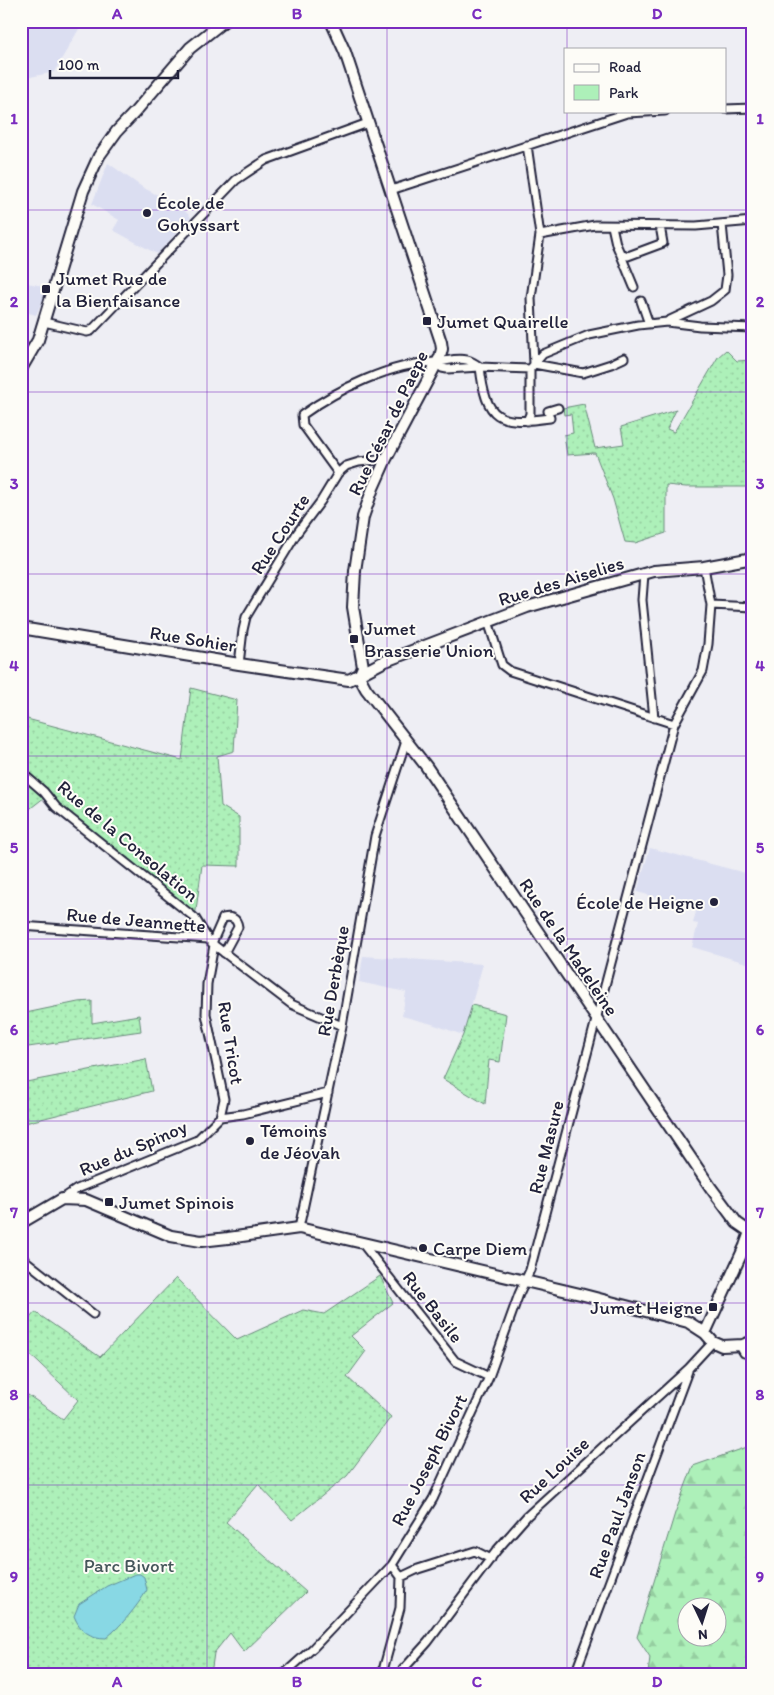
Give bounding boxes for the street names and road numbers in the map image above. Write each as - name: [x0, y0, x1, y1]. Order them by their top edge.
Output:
- street label: Rue César de Paepe: [343, 347, 433, 499]
- street label: Rue Courte: [245, 489, 315, 579]
- street label: Rue des Aiselies: [495, 551, 627, 611]
- street label: Rue Sohier: [148, 621, 239, 657]
- street label: Rue de la Consolation: [53, 775, 203, 907]
- street label: Rue de la Madeleine: [514, 874, 624, 1020]
- street label: Rue de Jeannette: [65, 902, 207, 938]
- street label: Rue Derbèque: [312, 924, 354, 1038]
- street label: Rue Tricot: [213, 1000, 249, 1086]
- street label: Rue Masure: [523, 1098, 569, 1196]
- street label: Rue du Spinoy: [76, 1115, 190, 1181]
- street label: Rue Basile: [398, 1266, 468, 1348]
- street label: Rue Joseph Bivort: [386, 1390, 472, 1530]
- street label: Rue Louise: [514, 1432, 594, 1508]
- street label: Rue Paul Janson: [583, 1448, 651, 1582]

